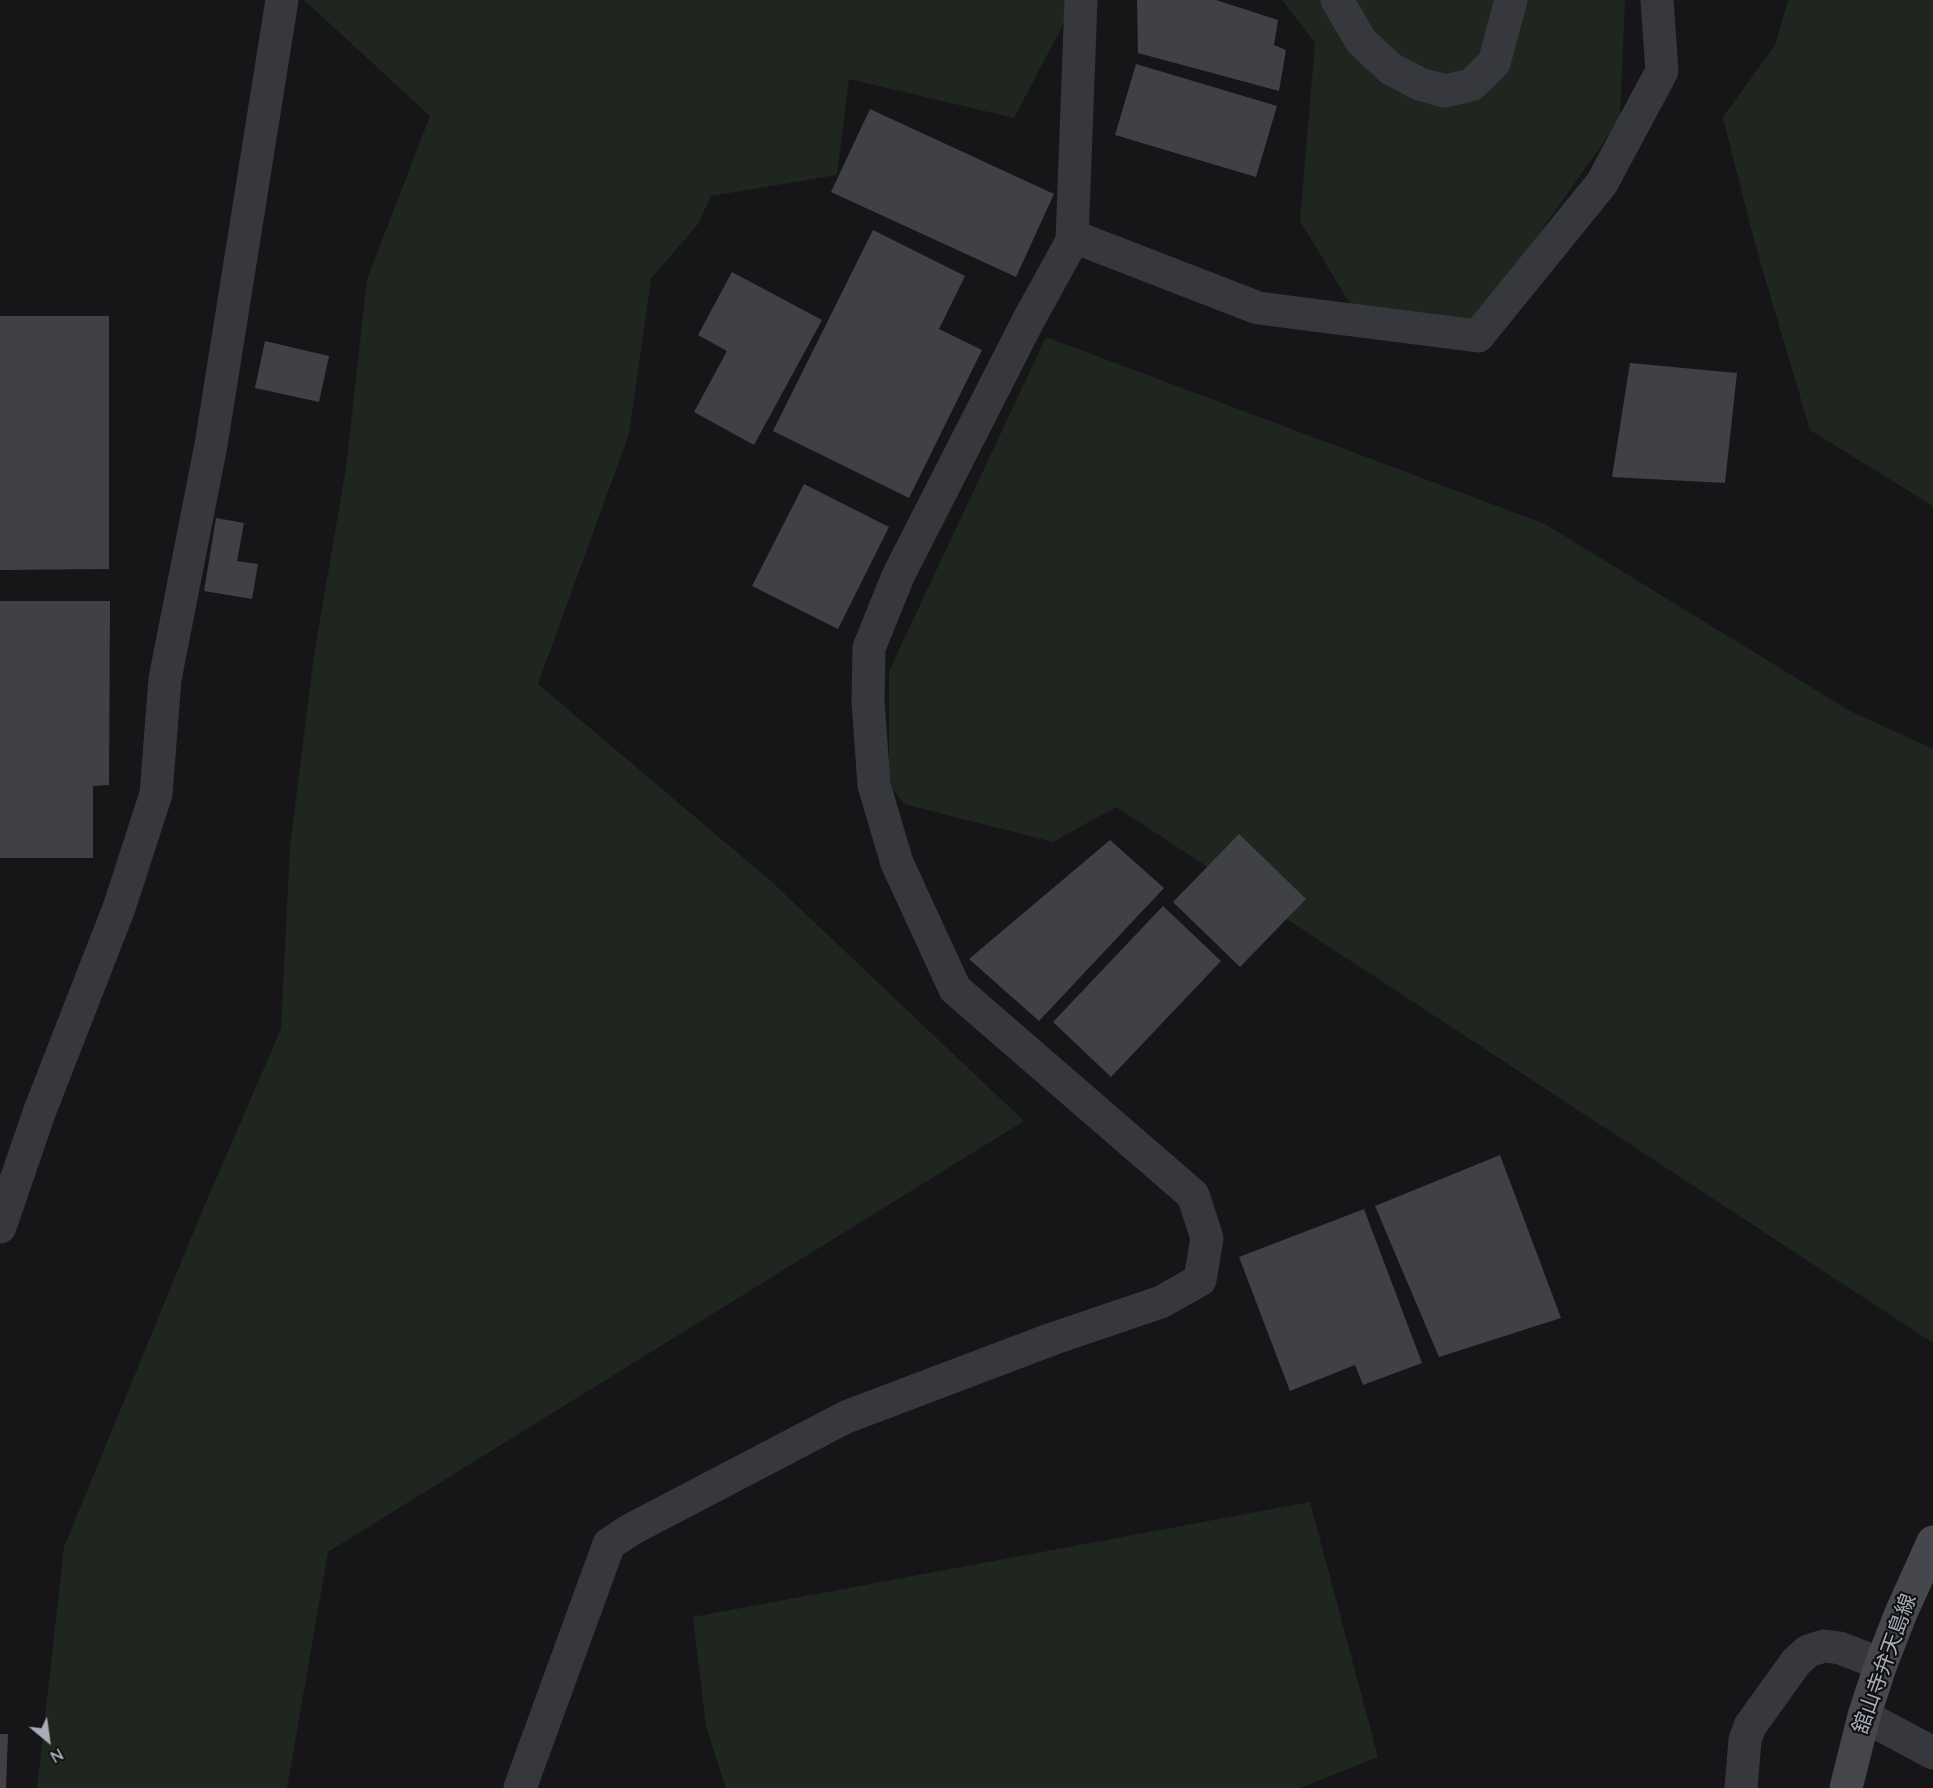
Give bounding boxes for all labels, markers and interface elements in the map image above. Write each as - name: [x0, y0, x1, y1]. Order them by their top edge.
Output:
- street label: 舘山寺弁天島線: [1848, 1591, 1922, 1737]
- north arrow: [18, 1710, 78, 1770]
- text: N: [47, 1744, 67, 1767]

